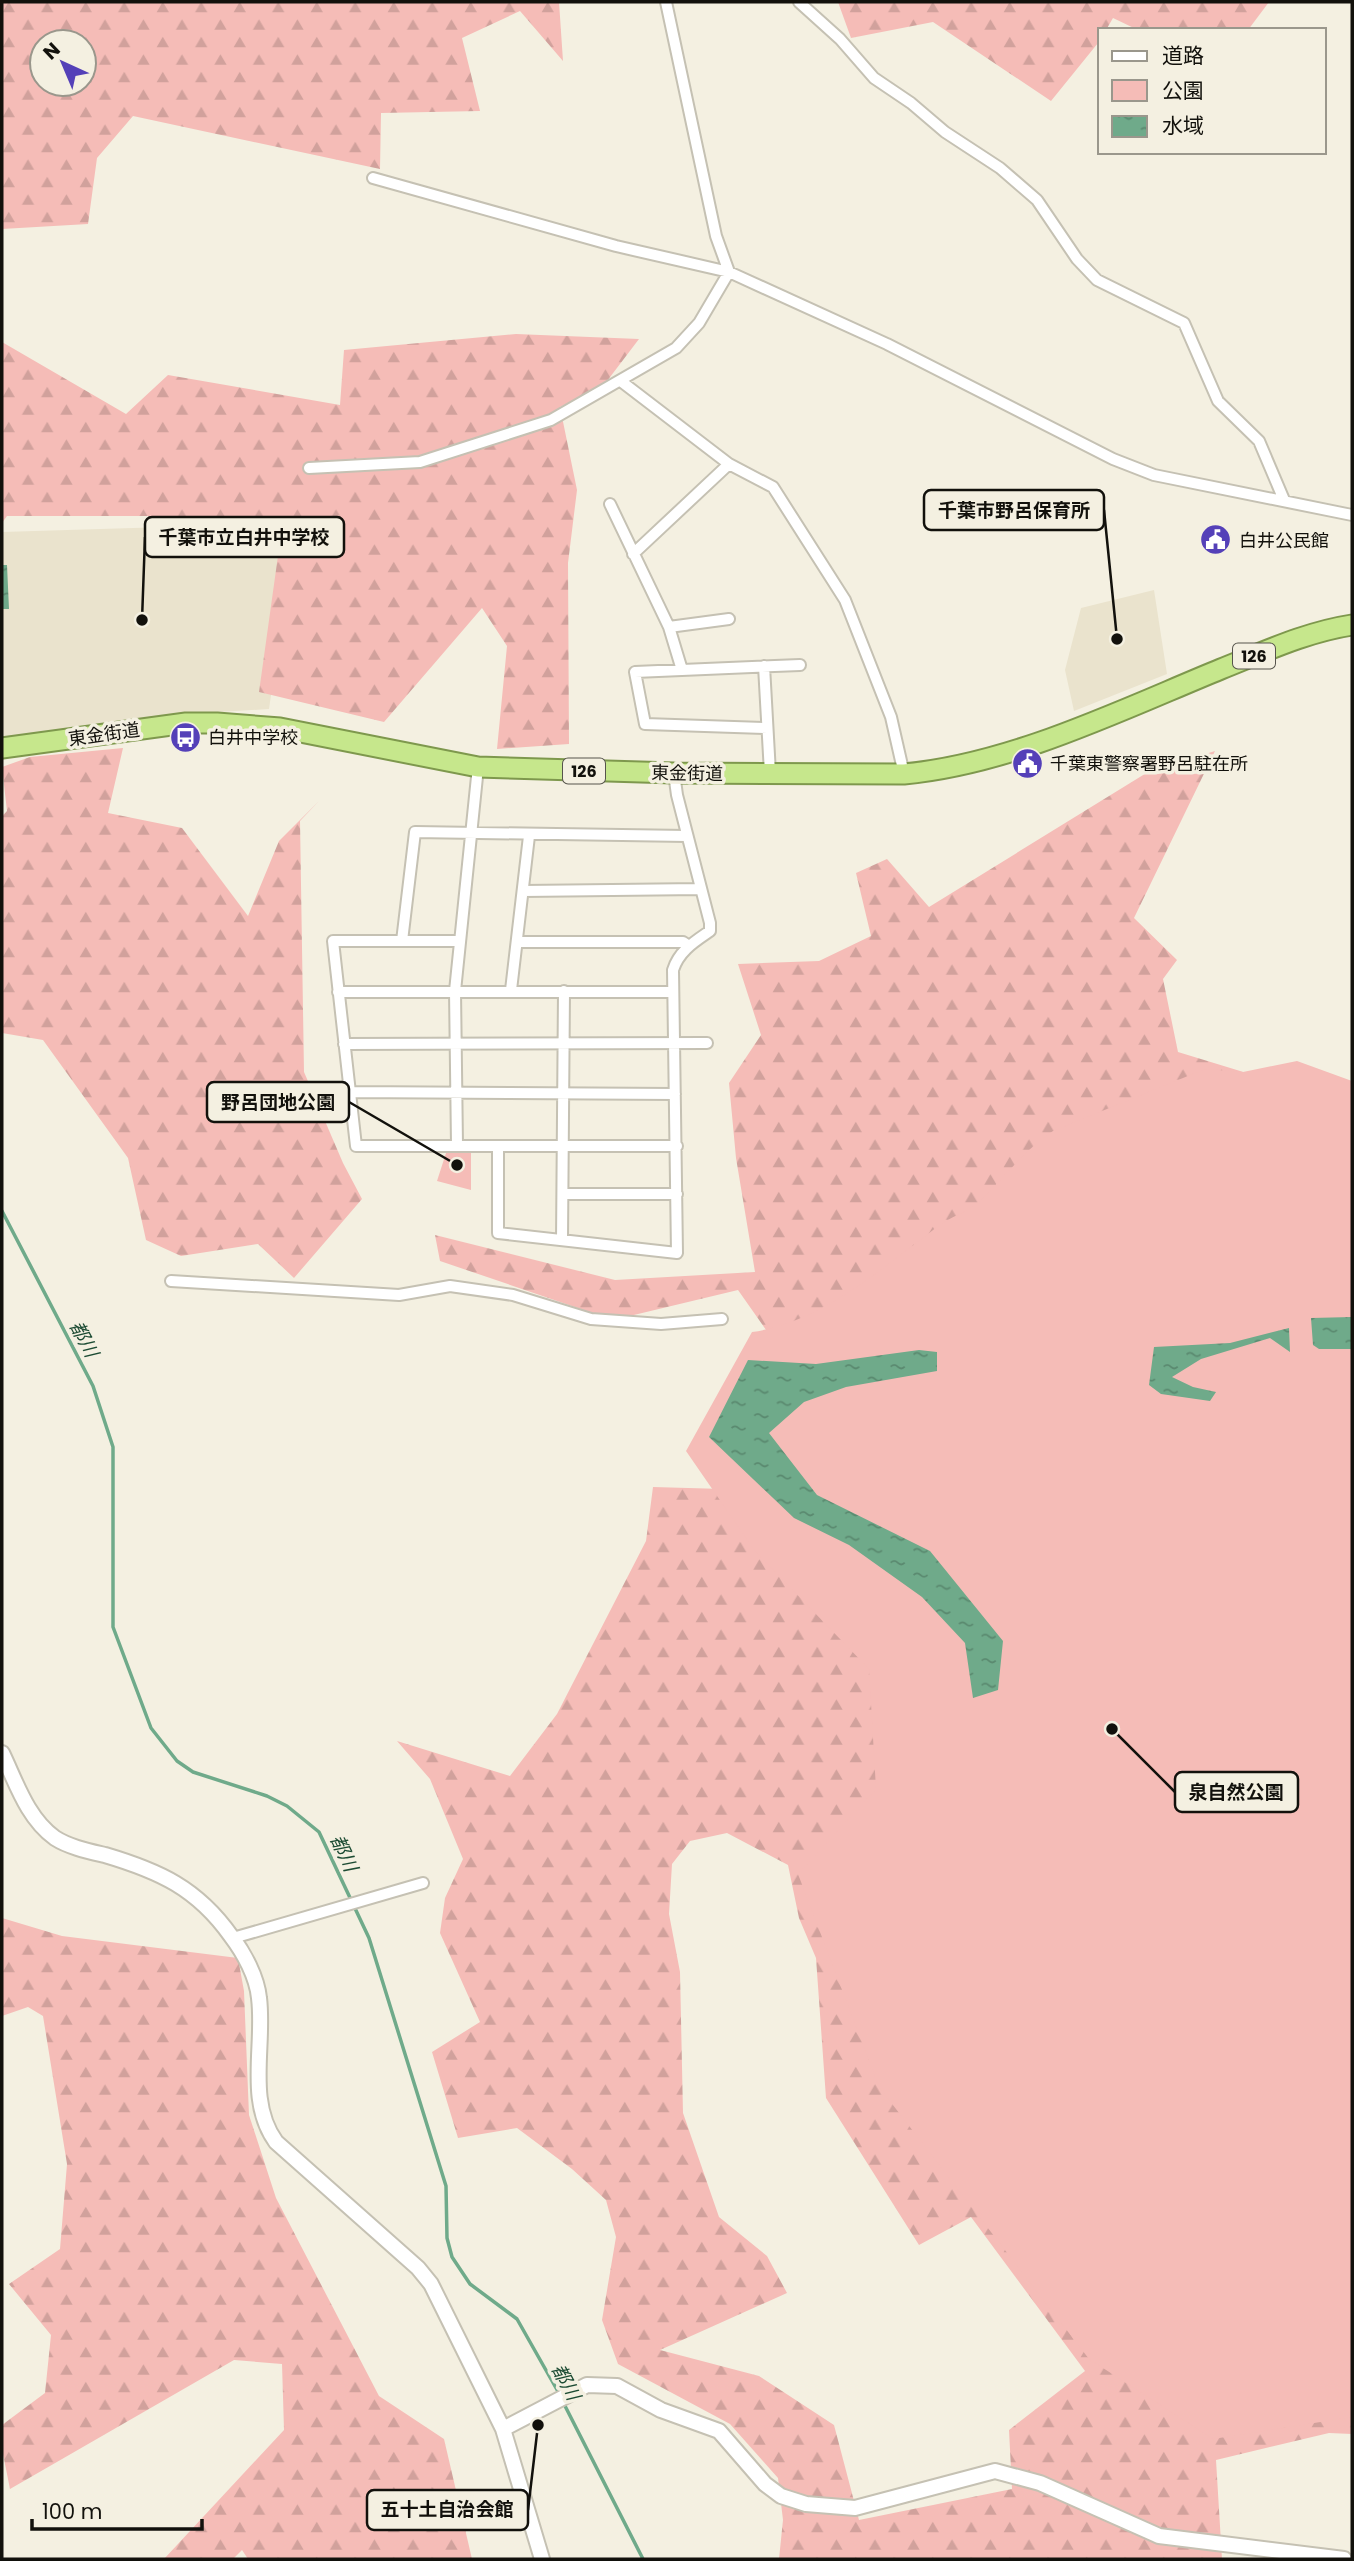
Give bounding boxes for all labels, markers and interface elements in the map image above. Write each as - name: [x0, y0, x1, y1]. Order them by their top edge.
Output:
- north arrow: [28, 28, 98, 98]
- legend: [1098, 28, 1326, 154]
- text: N: [37, 36, 66, 66]
- text: 道路: [1162, 41, 1204, 70]
- text: 公園: [1162, 76, 1204, 105]
- text: 水域: [1162, 111, 1204, 140]
- callout: 千葉市野呂保育所: [924, 490, 1104, 530]
- text: 千葉市野呂保育所: [938, 497, 1090, 524]
- callout: 千葉市立白井中学校: [145, 517, 344, 557]
- public building icon: 白井公民館: [1199, 523, 1233, 557]
- text: 千葉市立白井中学校: [158, 524, 330, 551]
- place label: 白井公民館: [1239, 528, 1329, 553]
- road number: 126: [1233, 643, 1275, 668]
- street label: 東金街道: [67, 717, 141, 751]
- bus stop icon: 白井中学校: [168, 720, 202, 754]
- place label: 白井中学校: [208, 725, 298, 750]
- public building icon: 千葉東警察署野呂駐在所: [1010, 746, 1044, 780]
- place label: 千葉東警察署野呂駐在所: [1050, 751, 1248, 776]
- road number: 126: [563, 758, 605, 784]
- street label: 東金街道: [651, 760, 723, 786]
- callout: 野呂団地公園: [207, 1082, 349, 1122]
- text: 野呂団地公園: [221, 1089, 335, 1116]
- water label: 都川: [63, 1316, 106, 1364]
- callout: 泉自然公園: [1175, 1772, 1298, 1812]
- text: 泉自然公園: [1188, 1779, 1284, 1806]
- water label: 都川: [324, 1830, 365, 1878]
- water label: 都川: [545, 2359, 588, 2407]
- scale bar: [32, 2488, 201, 2532]
- callout: 五十土自治会館: [367, 2490, 528, 2530]
- text: 五十土自治会館: [380, 2496, 514, 2523]
- text: 100 m: [42, 2497, 102, 2526]

